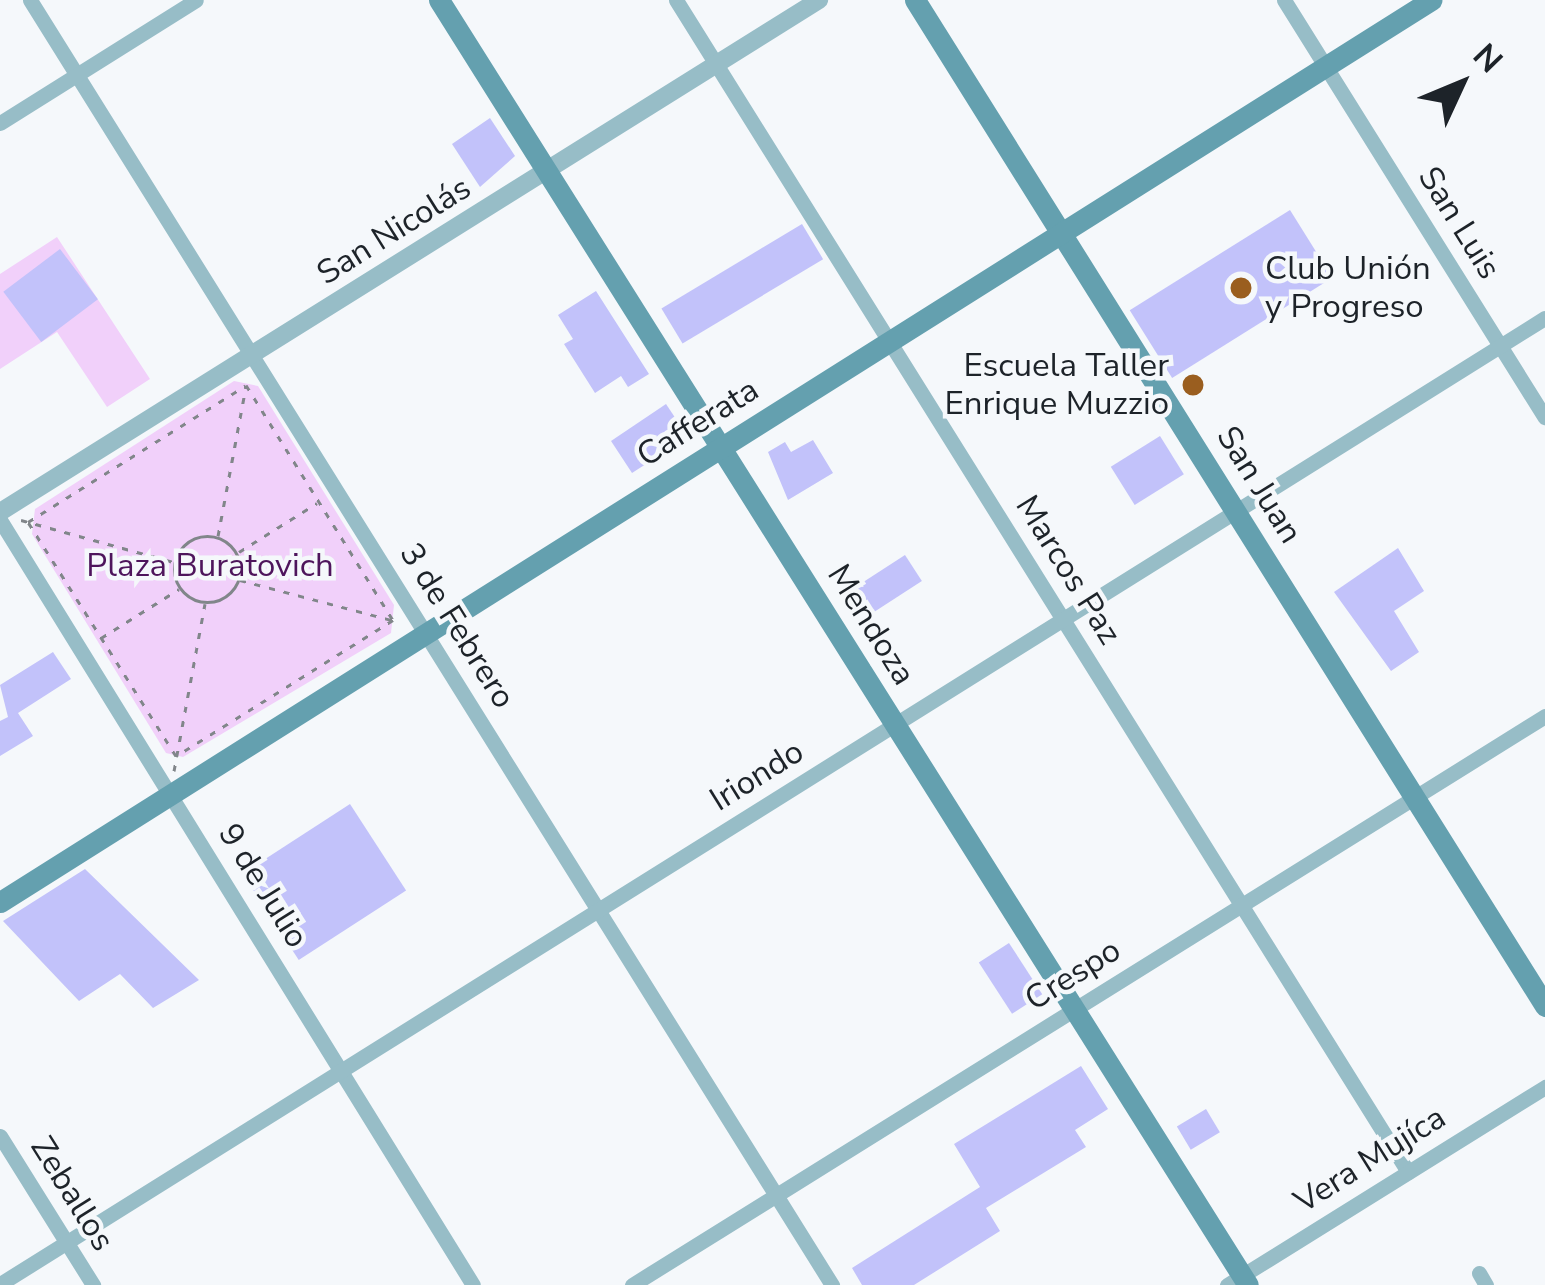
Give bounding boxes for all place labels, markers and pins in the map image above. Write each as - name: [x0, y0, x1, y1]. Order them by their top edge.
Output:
- place label: Club Unión y Progreso: [1265, 249, 1431, 327]
- marker: Club Unión y Progreso: [1228, 275, 1254, 301]
- place label: Escuela Taller Enrique Muzzio: [944, 346, 1169, 424]
- marker: Escuela Taller Enrique Muzzio: [1180, 372, 1206, 398]

